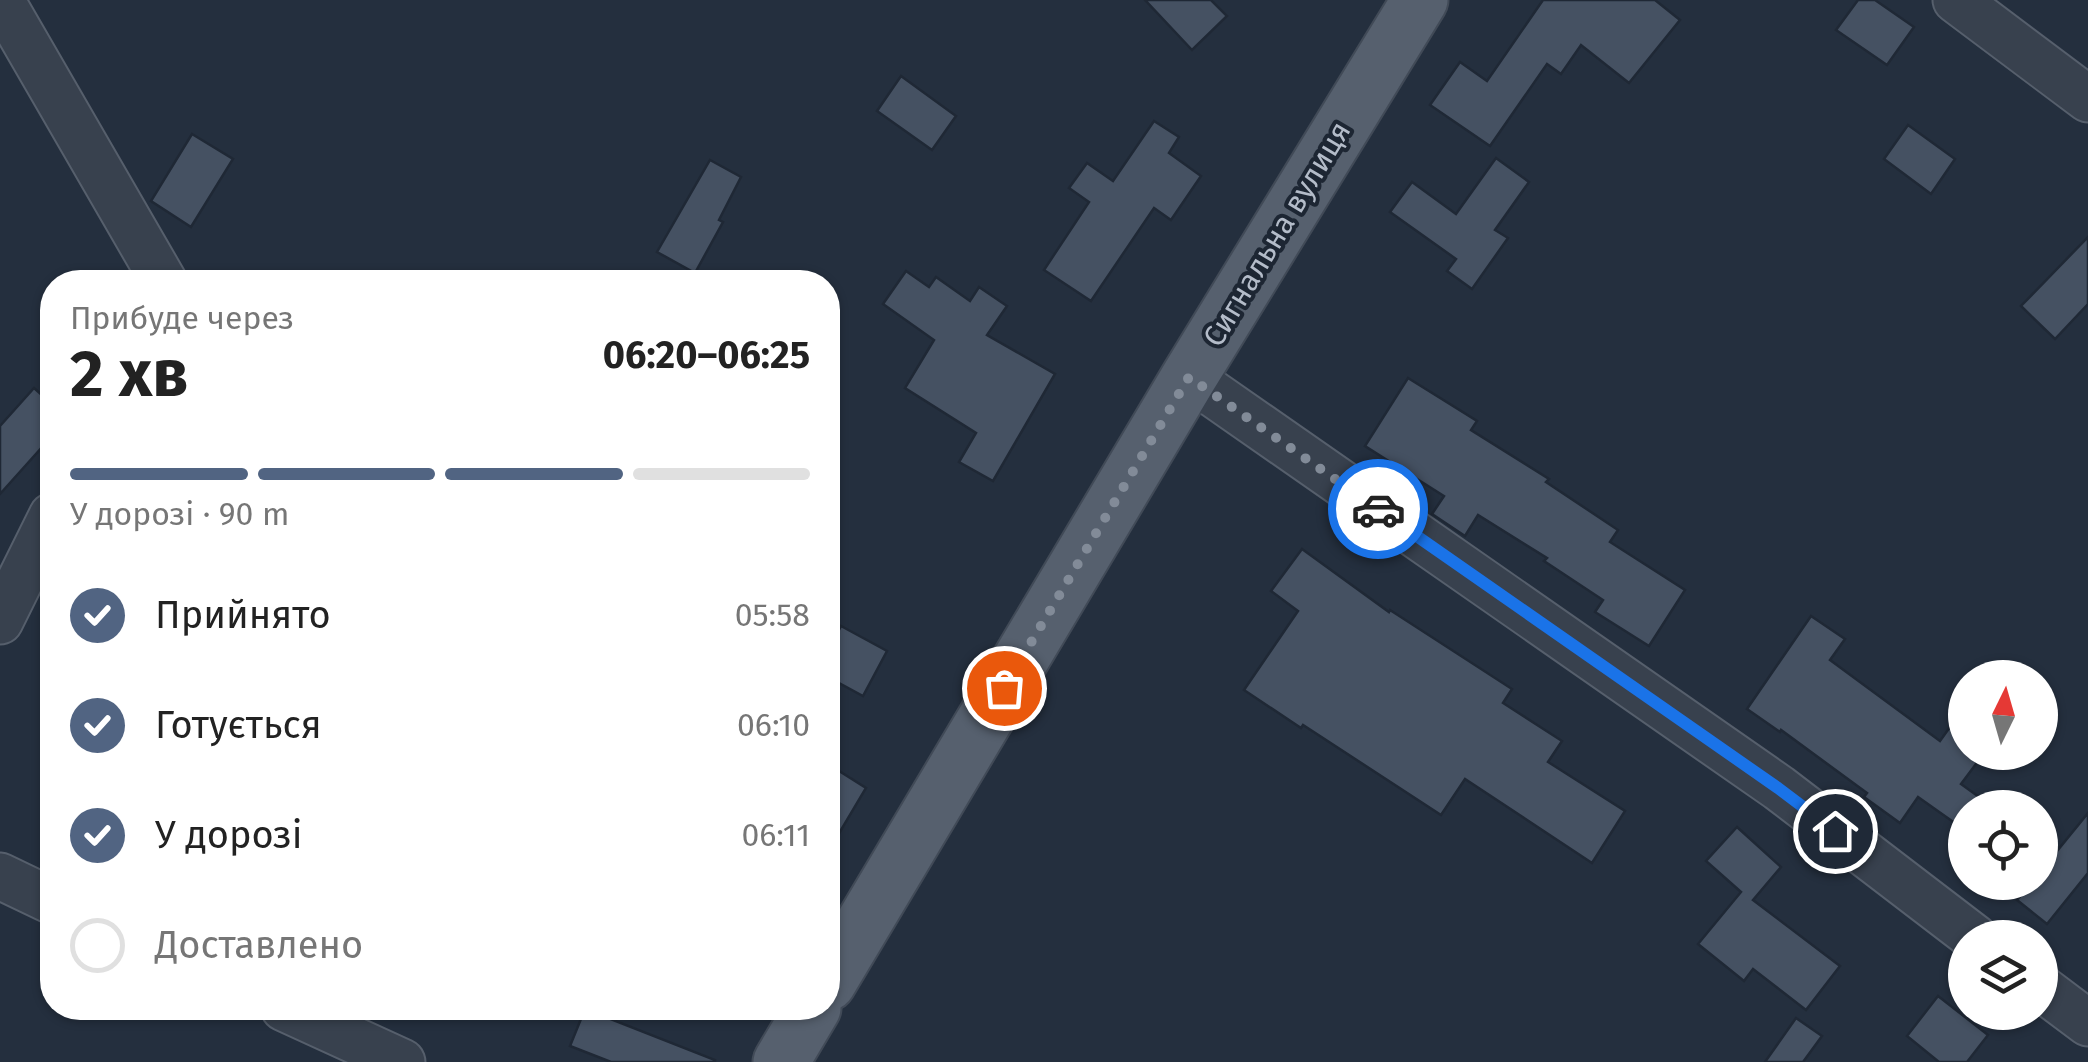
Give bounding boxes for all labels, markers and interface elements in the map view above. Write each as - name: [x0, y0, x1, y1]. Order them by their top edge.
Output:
- street label: Сигнальна вулиця: [1196, 115, 1358, 353]
- text: Прибуде через: [70, 299, 294, 337]
- text: 06:20–06:25: [603, 332, 810, 378]
- text: 2 хв: [70, 335, 189, 413]
- courier: [1328, 459, 1428, 559]
- icon: car: [1351, 482, 1406, 537]
- text: У дорозі · 90 m: [70, 495, 289, 533]
- icon: check: [70, 588, 125, 643]
- text: Прийнято: [155, 592, 331, 638]
- text: 05:58: [735, 596, 810, 634]
- pin: [962, 646, 1047, 731]
- north arrow: [1948, 660, 2058, 770]
- map controls: [1948, 660, 2058, 1030]
- icon: bag: [977, 661, 1032, 716]
- icon: check: [70, 698, 125, 753]
- text: Готується: [155, 702, 322, 748]
- text: 06:10: [737, 706, 810, 744]
- pin: [1793, 789, 1878, 874]
- button: locate: [1948, 790, 2058, 900]
- icon: home: [1808, 804, 1863, 859]
- icon: check: [70, 808, 125, 863]
- text: У дорозі: [155, 812, 302, 858]
- text: 06:11: [741, 816, 810, 854]
- button: layers: [1948, 920, 2058, 1030]
- text: Доставлено: [155, 922, 363, 968]

